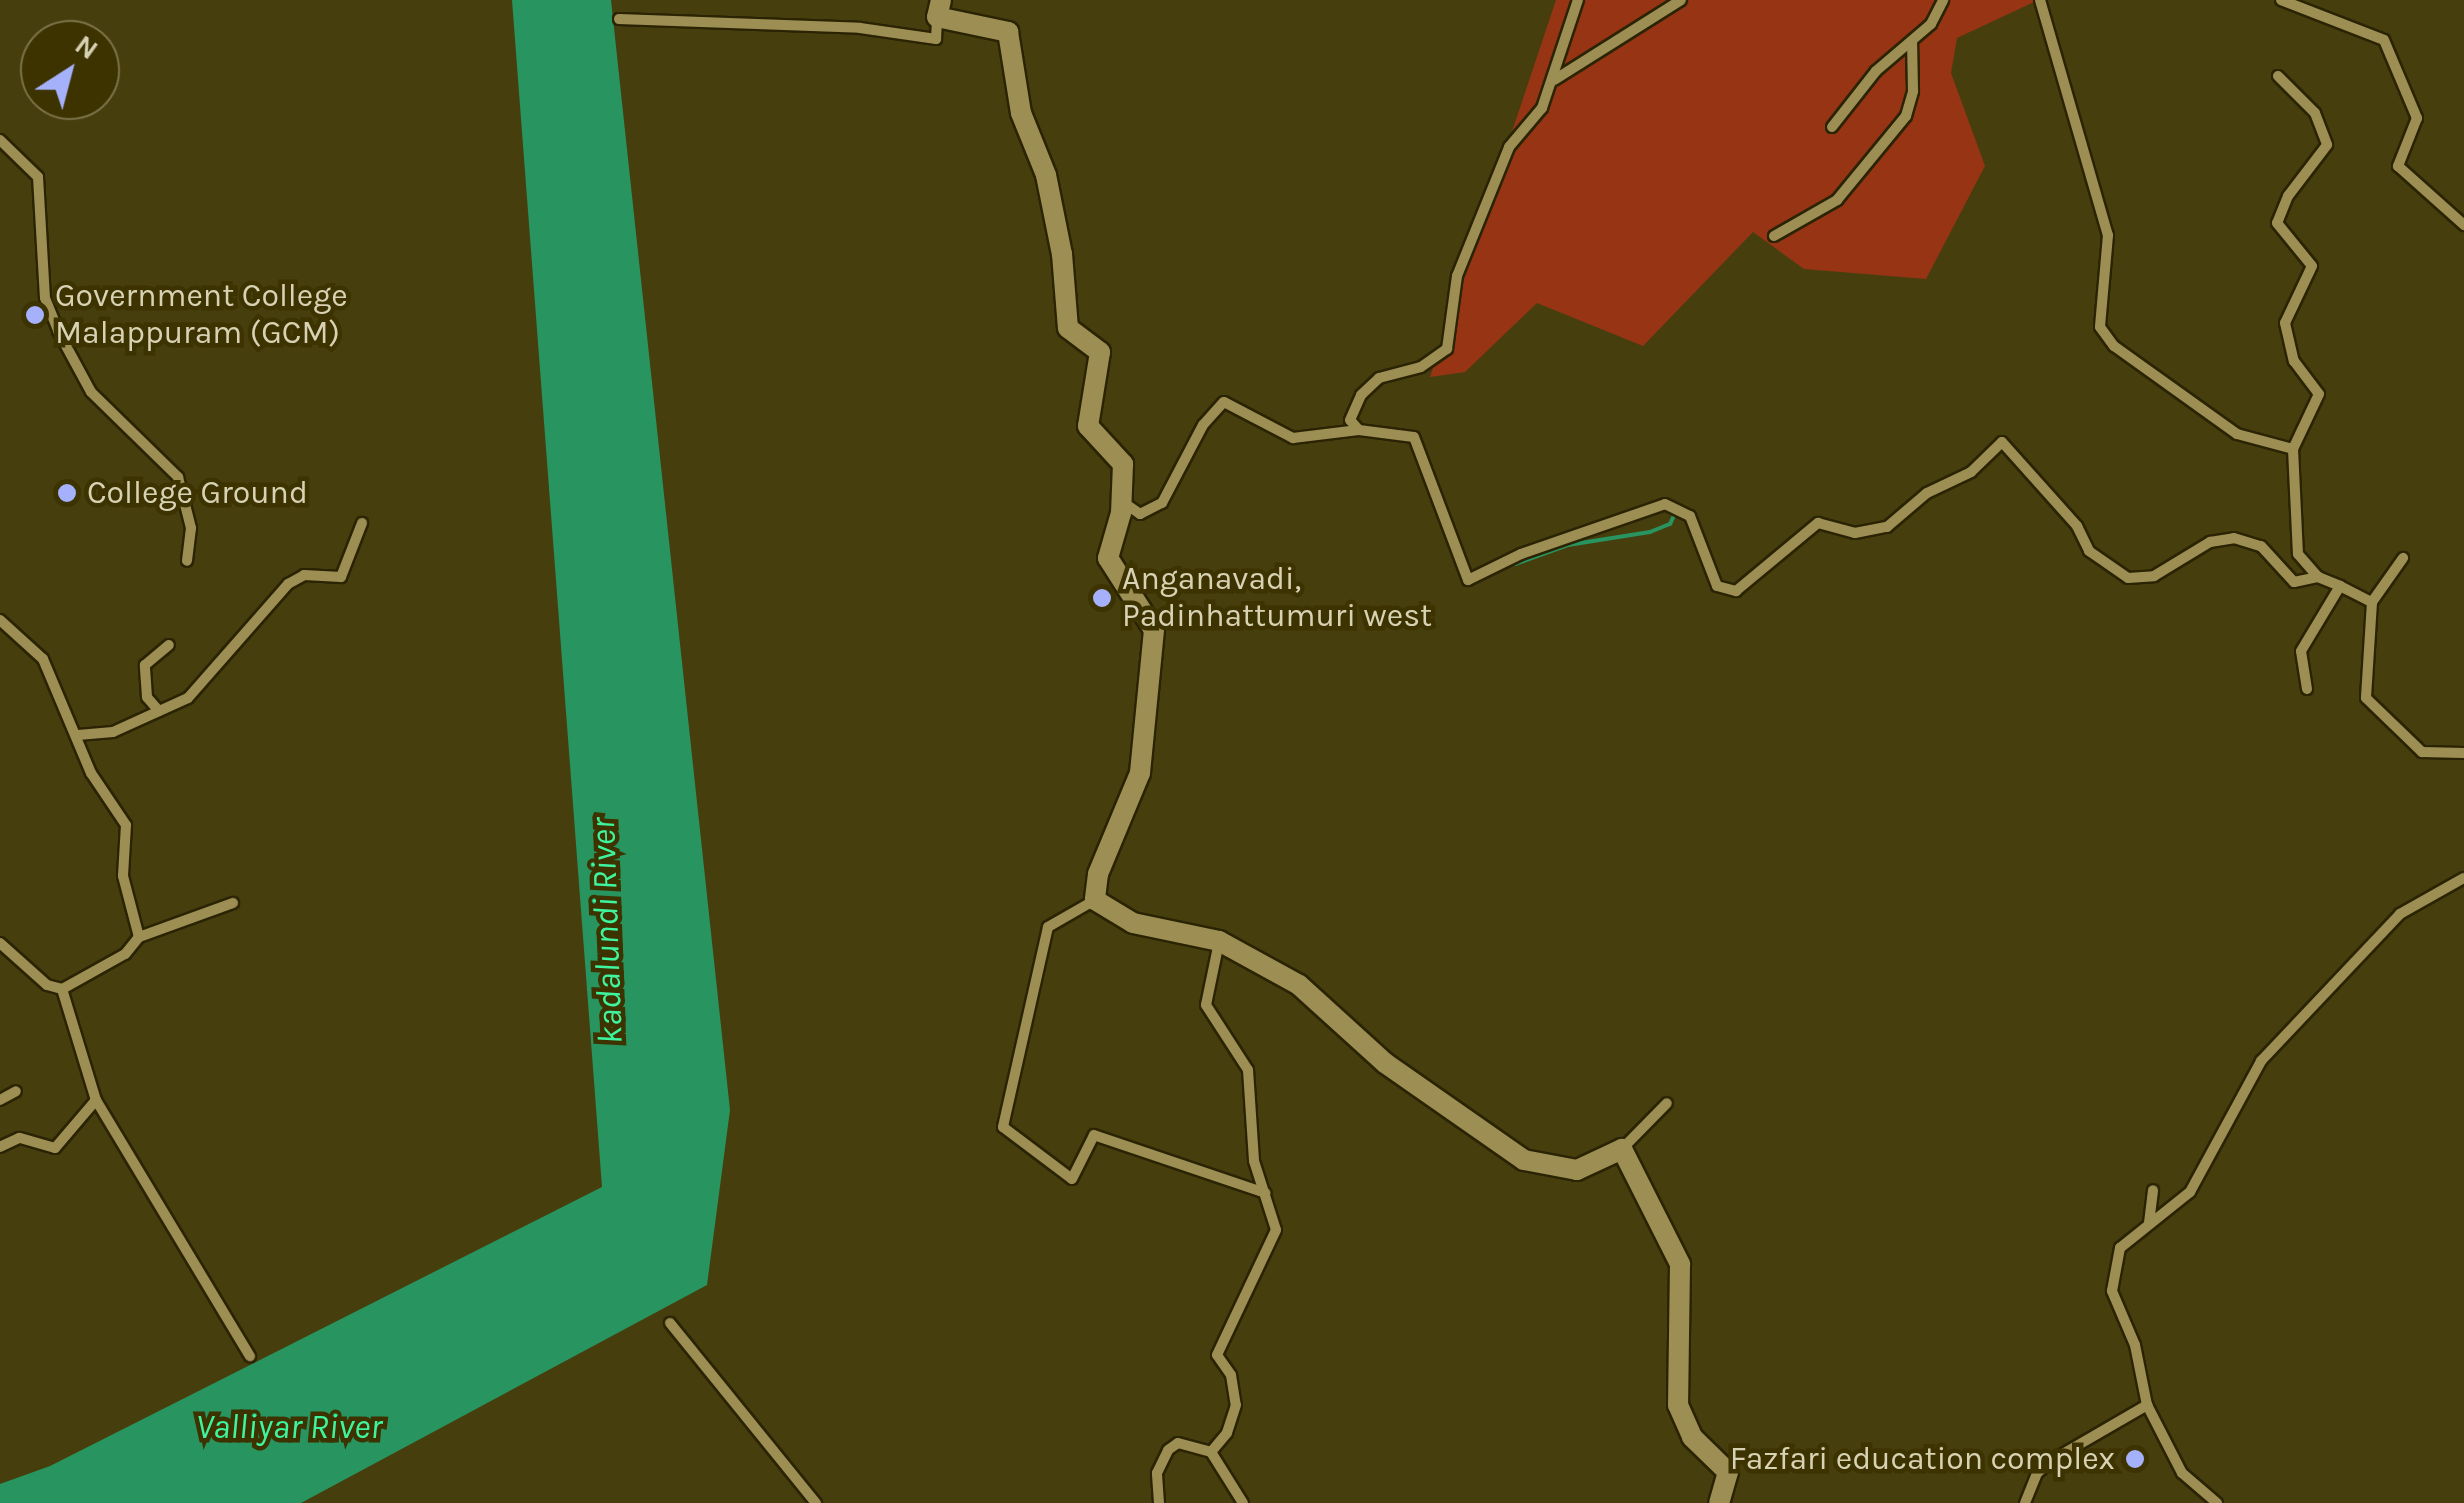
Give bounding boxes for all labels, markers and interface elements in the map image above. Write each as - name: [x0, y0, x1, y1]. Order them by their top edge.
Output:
- north arrow: [20, 20, 120, 120]
- text: N: [69, 28, 105, 66]
- place label: Government College Malappuram (GCM): [55, 278, 348, 353]
- marker: Government College Malappuram (GCM): [24, 304, 46, 326]
- place label: College Ground: [87, 474, 308, 512]
- marker: College Ground: [56, 482, 78, 504]
- place label: Anganavadi, Padinhattumuri west: [1122, 561, 1432, 636]
- marker: Anganavadi, Padinhattumuri west: [1091, 587, 1113, 609]
- water label: kadalundi River: [582, 817, 632, 1045]
- water label: Valliyar River: [196, 1406, 382, 1448]
- place label: Fazfari education complex: [1730, 1440, 2115, 1478]
- marker: Fazfari education complex: [2124, 1448, 2146, 1470]

